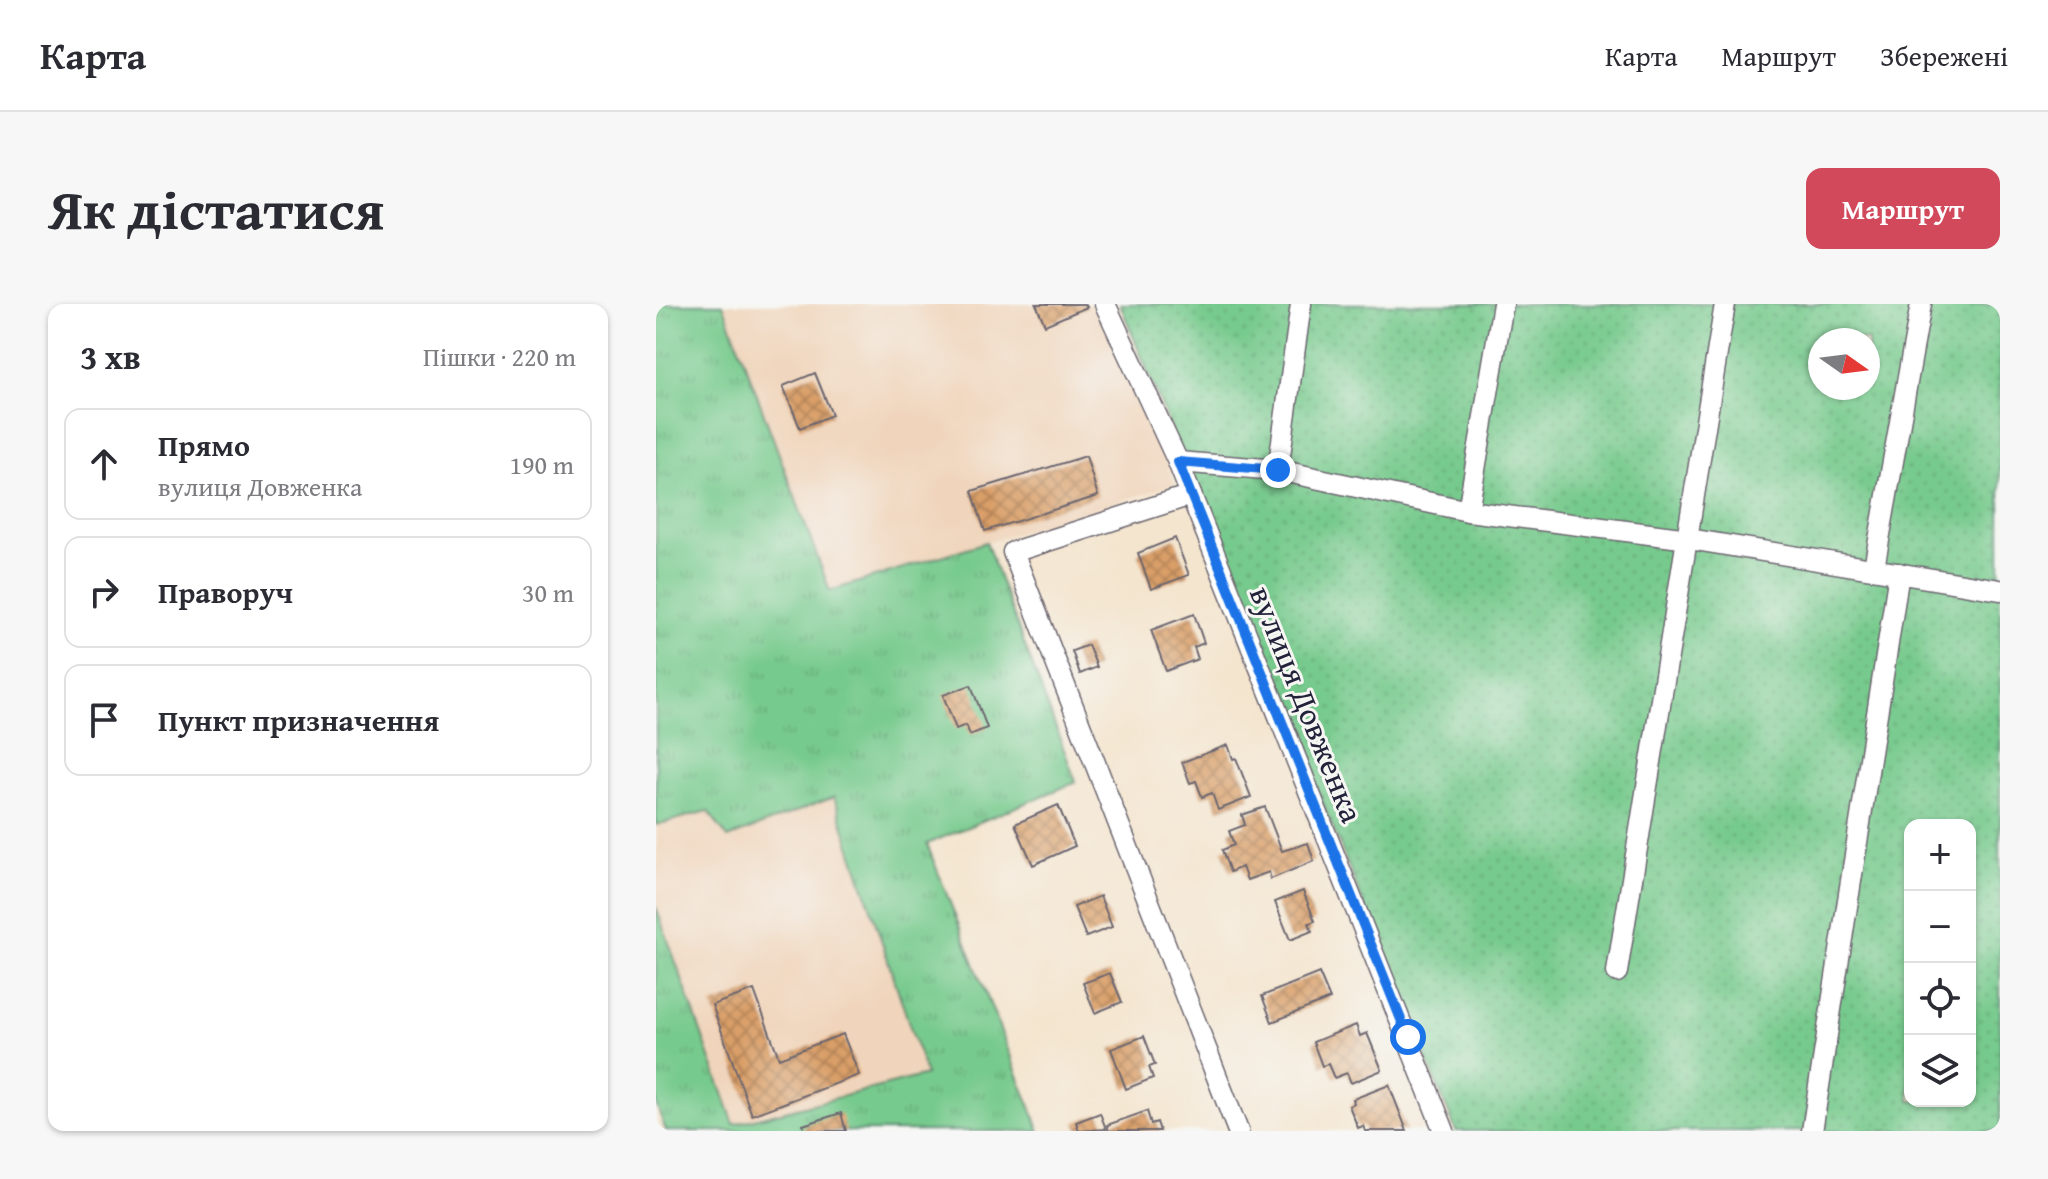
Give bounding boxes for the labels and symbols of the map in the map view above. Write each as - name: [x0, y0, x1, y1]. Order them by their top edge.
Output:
- north arrow: [1808, 328, 1880, 400]
- route end: [1260, 452, 1296, 488]
- street label: вулиця Довженка: [1238, 579, 1376, 830]
- route start: [1390, 1019, 1426, 1055]

